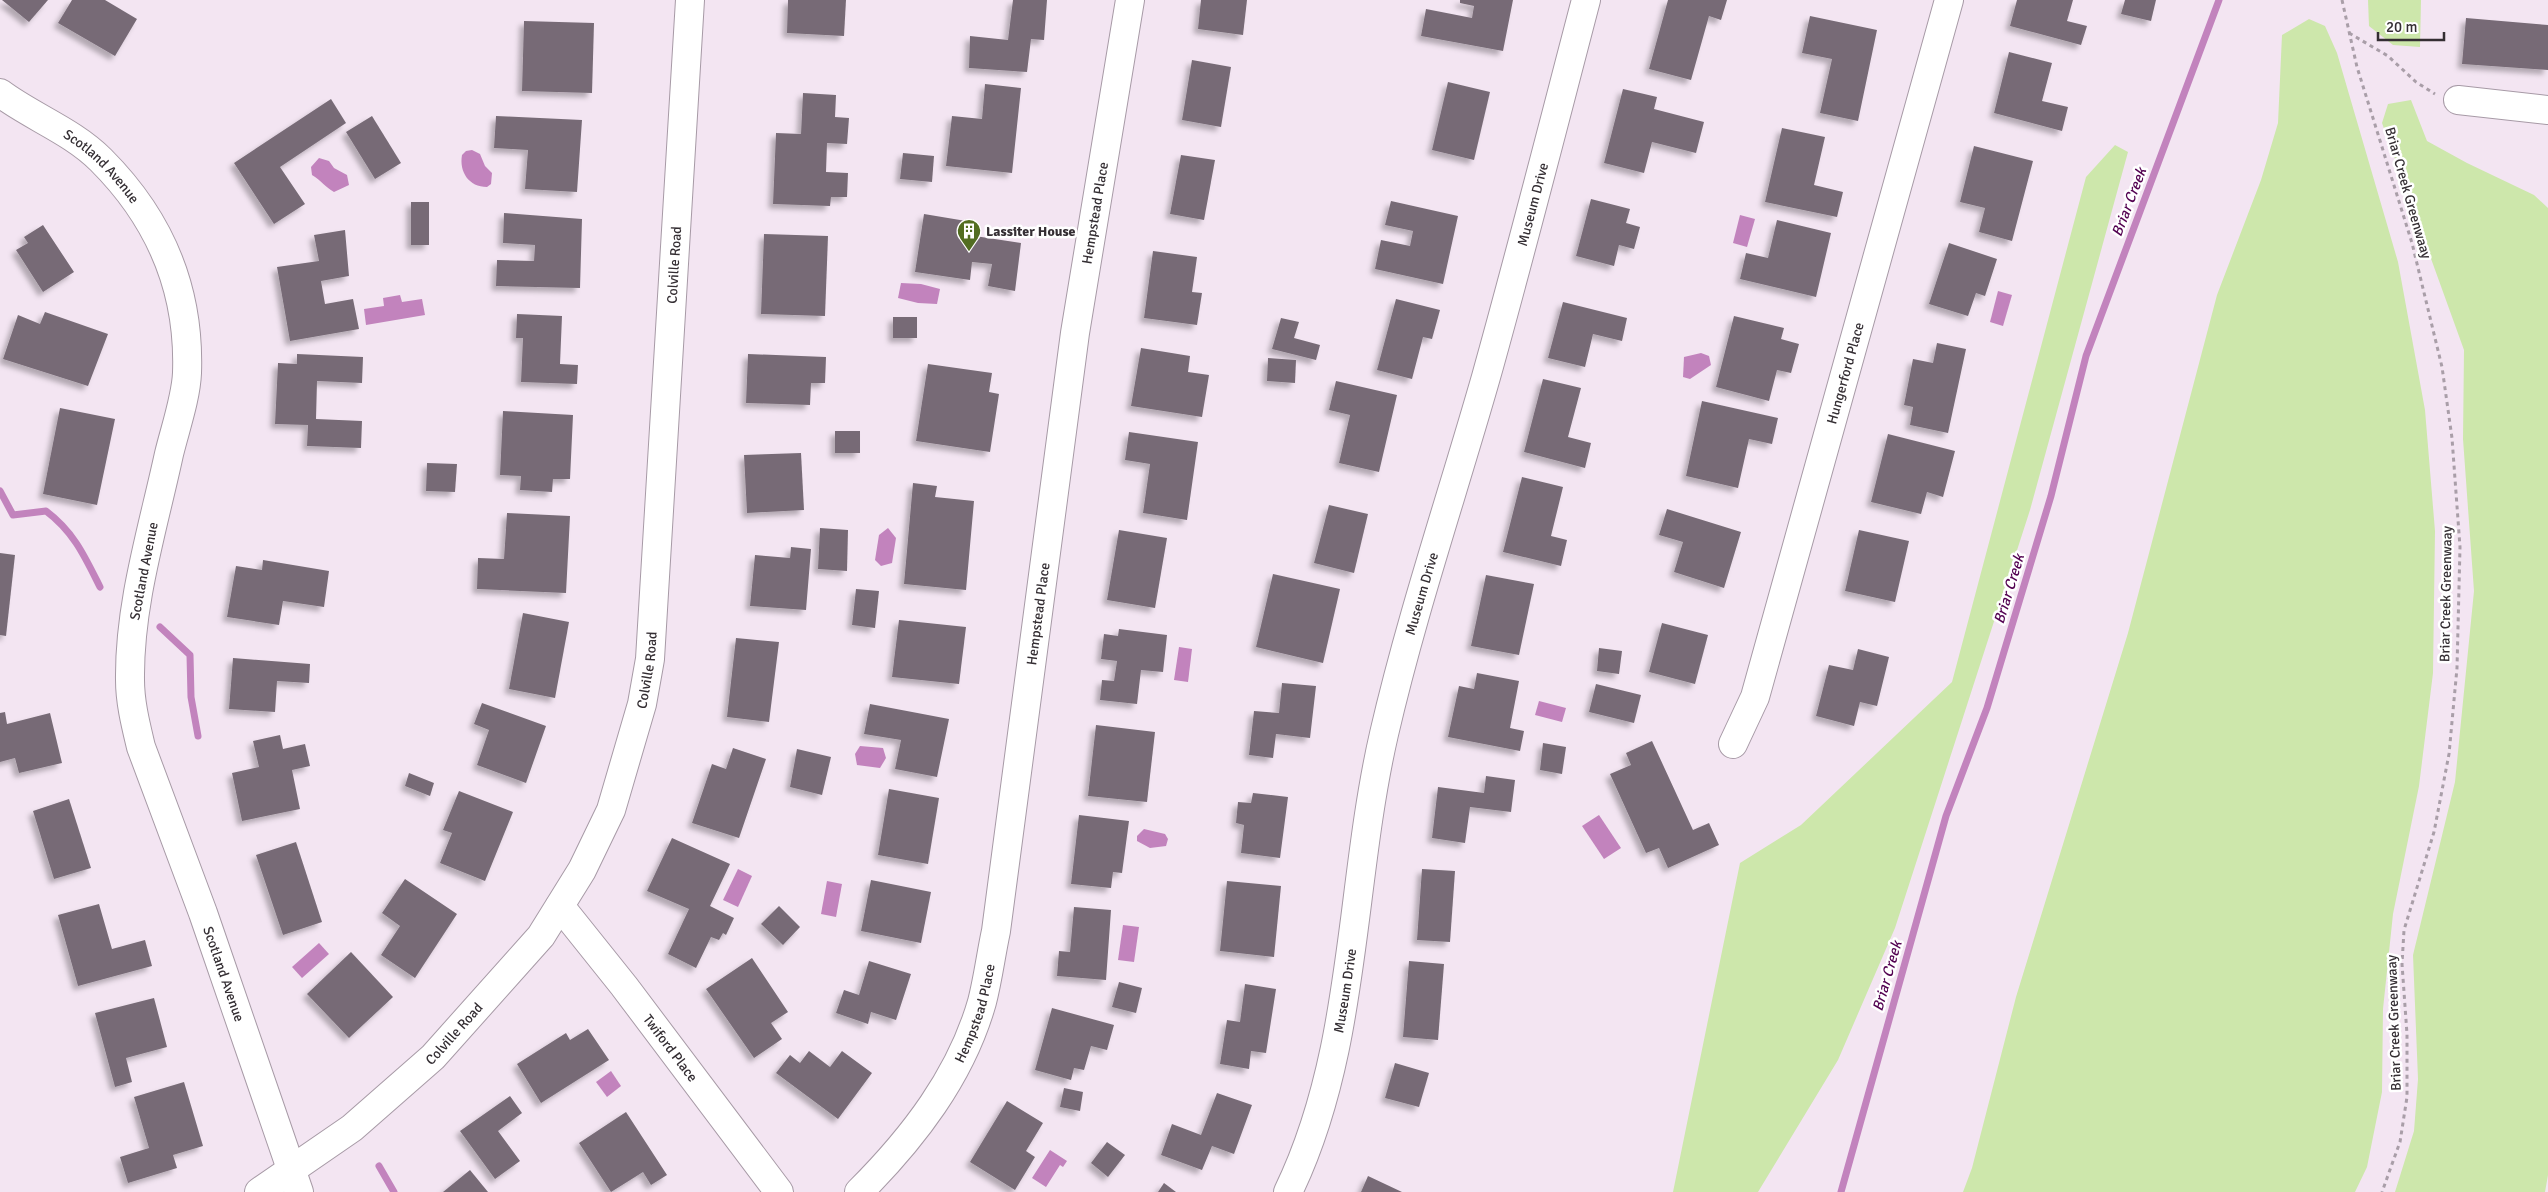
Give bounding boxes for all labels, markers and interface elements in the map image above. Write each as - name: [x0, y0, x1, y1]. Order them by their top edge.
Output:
- scale bar: [2378, 10, 2444, 42]
- text: 20 m: [2386, 18, 2417, 36]
- street label: Scotland Avenue: [61, 125, 143, 206]
- street label: Briar Creek Greenwaay: [2381, 125, 2435, 261]
- street label: Hempstead Place: [1078, 161, 1112, 265]
- street label: Museum Drive: [1514, 161, 1552, 248]
- water label: Briar Creek: [2108, 164, 2151, 239]
- building icon: Lassiter House: [956, 218, 982, 252]
- place label: Lassiter House: [986, 223, 1076, 240]
- street label: Colville Road: [663, 226, 685, 304]
- street label: Hungerford Place: [1823, 320, 1867, 426]
- street label: Scotland Avenue: [126, 521, 162, 621]
- street label: Briar Creek Greenwaay: [2436, 525, 2456, 662]
- street label: Museum Drive: [1401, 550, 1442, 637]
- water label: Briar Creek: [1990, 551, 2029, 626]
- street label: Hempstead Place: [1023, 562, 1053, 666]
- street label: Colville Road: [633, 631, 660, 711]
- street label: Scotland Avenue: [200, 924, 248, 1024]
- water label: Briar Creek: [1868, 938, 1906, 1013]
- street label: Museum Drive: [1330, 947, 1360, 1034]
- street label: Briar Creek Greenwaay: [2383, 954, 2405, 1091]
- street label: Hempstead Place: [951, 963, 998, 1066]
- street label: Colville Road: [422, 999, 486, 1068]
- street label: Twiford Place: [640, 1011, 701, 1085]

